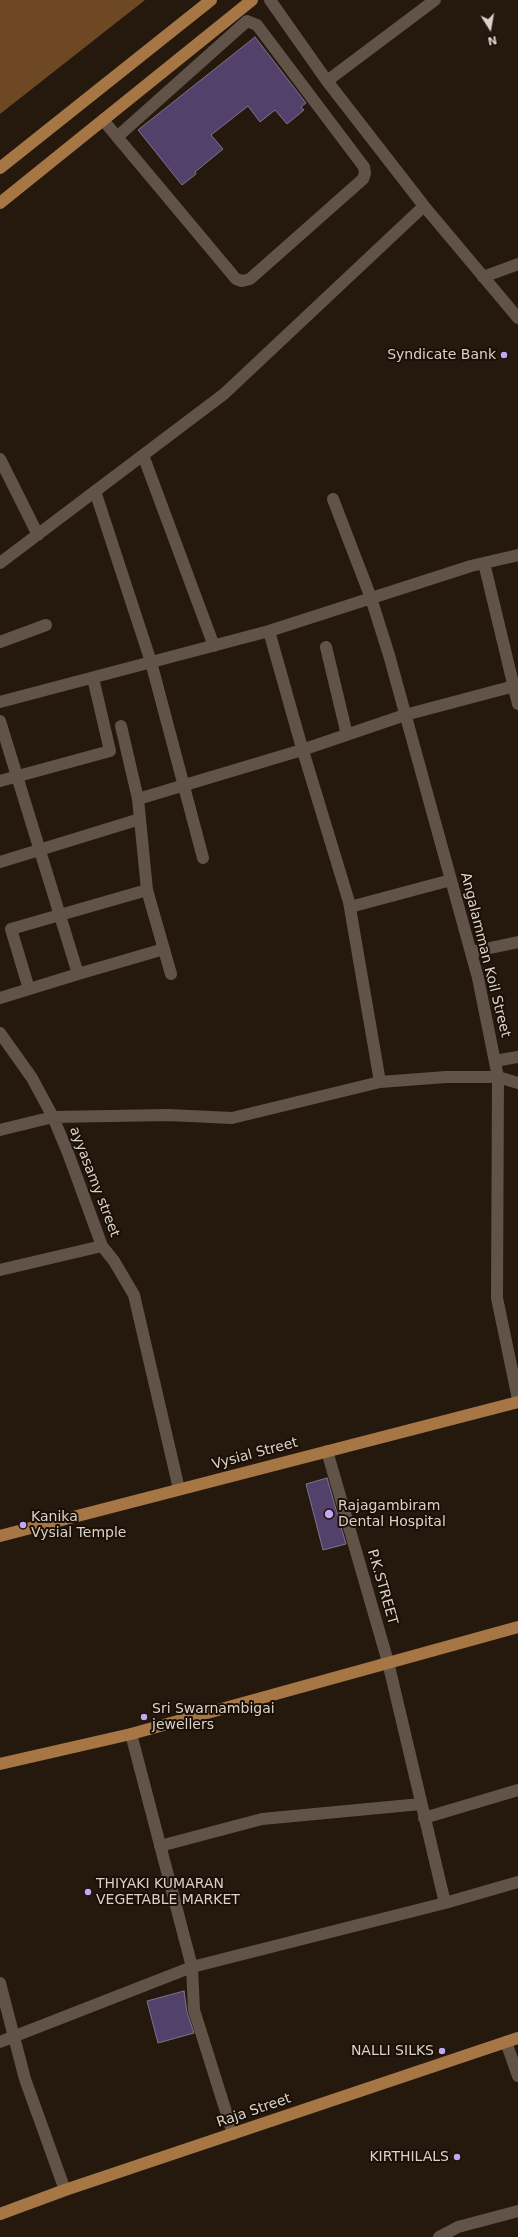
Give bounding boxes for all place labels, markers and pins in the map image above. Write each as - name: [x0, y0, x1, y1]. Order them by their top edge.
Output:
- place label: Syndicate Bank: [387, 347, 496, 363]
- marker: Syndicate Bank: [499, 350, 509, 360]
- place label: Rajagambiram Dental Hospital: [338, 1498, 446, 1530]
- marker: Rajagambiram Dental Hospital: [323, 1508, 335, 1520]
- place label: Kanika Vysial Temple: [31, 1509, 126, 1542]
- marker: Kanika Vysial Temple: [18, 1520, 28, 1530]
- place label: Sri Swarnambigai jewellers: [152, 1701, 275, 1734]
- marker: Sri Swarnambigai jewellers: [139, 1712, 149, 1722]
- place label: THIYAKI KUMARAN VEGETABLE MARKET: [96, 1876, 240, 1908]
- marker: THIYAKI KUMARAN VEGETABLE MARKET: [83, 1887, 93, 1897]
- place label: NALLI SILKS: [351, 2043, 434, 2059]
- marker: NALLI SILKS: [437, 2046, 447, 2056]
- place label: KIRTHILALS: [369, 2149, 449, 2165]
- marker: KIRTHILALS: [452, 2152, 462, 2162]

